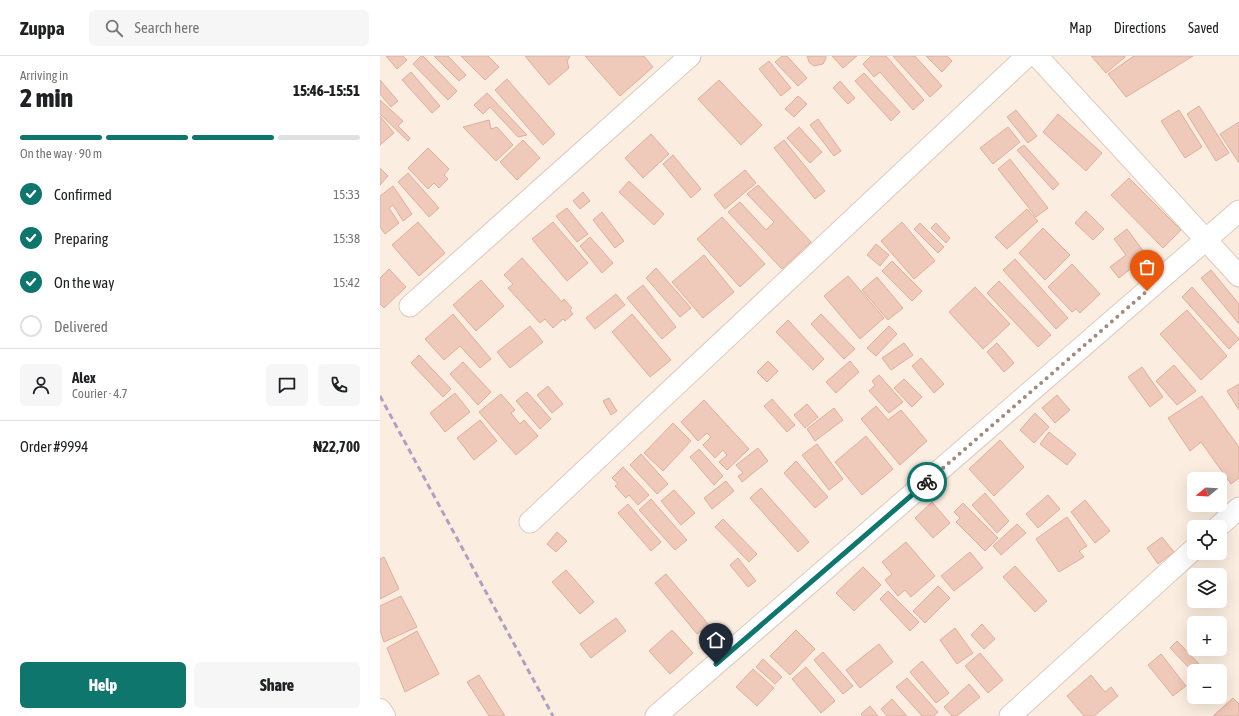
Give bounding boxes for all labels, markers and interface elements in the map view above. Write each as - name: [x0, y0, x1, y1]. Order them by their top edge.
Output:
- search box: [89, 10, 369, 46]
- text: Zuppa: [20, 17, 65, 39]
- icon: search: [103, 17, 125, 39]
- text: Search here: [135, 19, 199, 36]
- text: Map: [1069, 20, 1092, 36]
- text: Directions: [1114, 20, 1166, 36]
- text: Saved: [1188, 20, 1219, 36]
- text: Arriving in: [20, 68, 68, 83]
- text: 15:46–15:51: [293, 82, 360, 99]
- text: 2 min: [20, 83, 73, 113]
- text: On the way · 90 m: [20, 146, 102, 161]
- icon: check: [20, 183, 42, 205]
- text: Confirmed: [54, 186, 112, 203]
- text: 15:33: [333, 187, 360, 202]
- icon: check: [20, 227, 42, 249]
- text: Preparing: [54, 230, 108, 247]
- text: 15:38: [333, 231, 360, 246]
- pin: [1130, 250, 1164, 291]
- icon: bag: [1136, 256, 1158, 278]
- icon: check: [20, 271, 42, 293]
- text: On the way: [54, 274, 115, 291]
- text: 15:42: [333, 275, 360, 290]
- text: Delivered: [54, 318, 108, 335]
- button: person: [20, 364, 62, 406]
- button: chat: [266, 364, 308, 406]
- button: phone: [318, 364, 360, 406]
- text: Alex: [72, 369, 96, 386]
- text: Courier · 4.7: [72, 386, 128, 401]
- text: Order #9994: [20, 438, 88, 455]
- text: ₦22,700: [313, 438, 360, 455]
- courier: [907, 462, 947, 502]
- icon: bike: [916, 471, 938, 493]
- north arrow: [1187, 472, 1227, 512]
- map controls: [1187, 472, 1227, 704]
- button: locate: [1187, 520, 1227, 560]
- button: layers: [1187, 568, 1227, 608]
- button: +: [1187, 616, 1227, 656]
- pin: [699, 623, 733, 664]
- icon: home: [705, 629, 727, 651]
- button: Help: [20, 662, 186, 708]
- button: Share: [194, 662, 360, 708]
- button: −: [1187, 664, 1227, 704]

